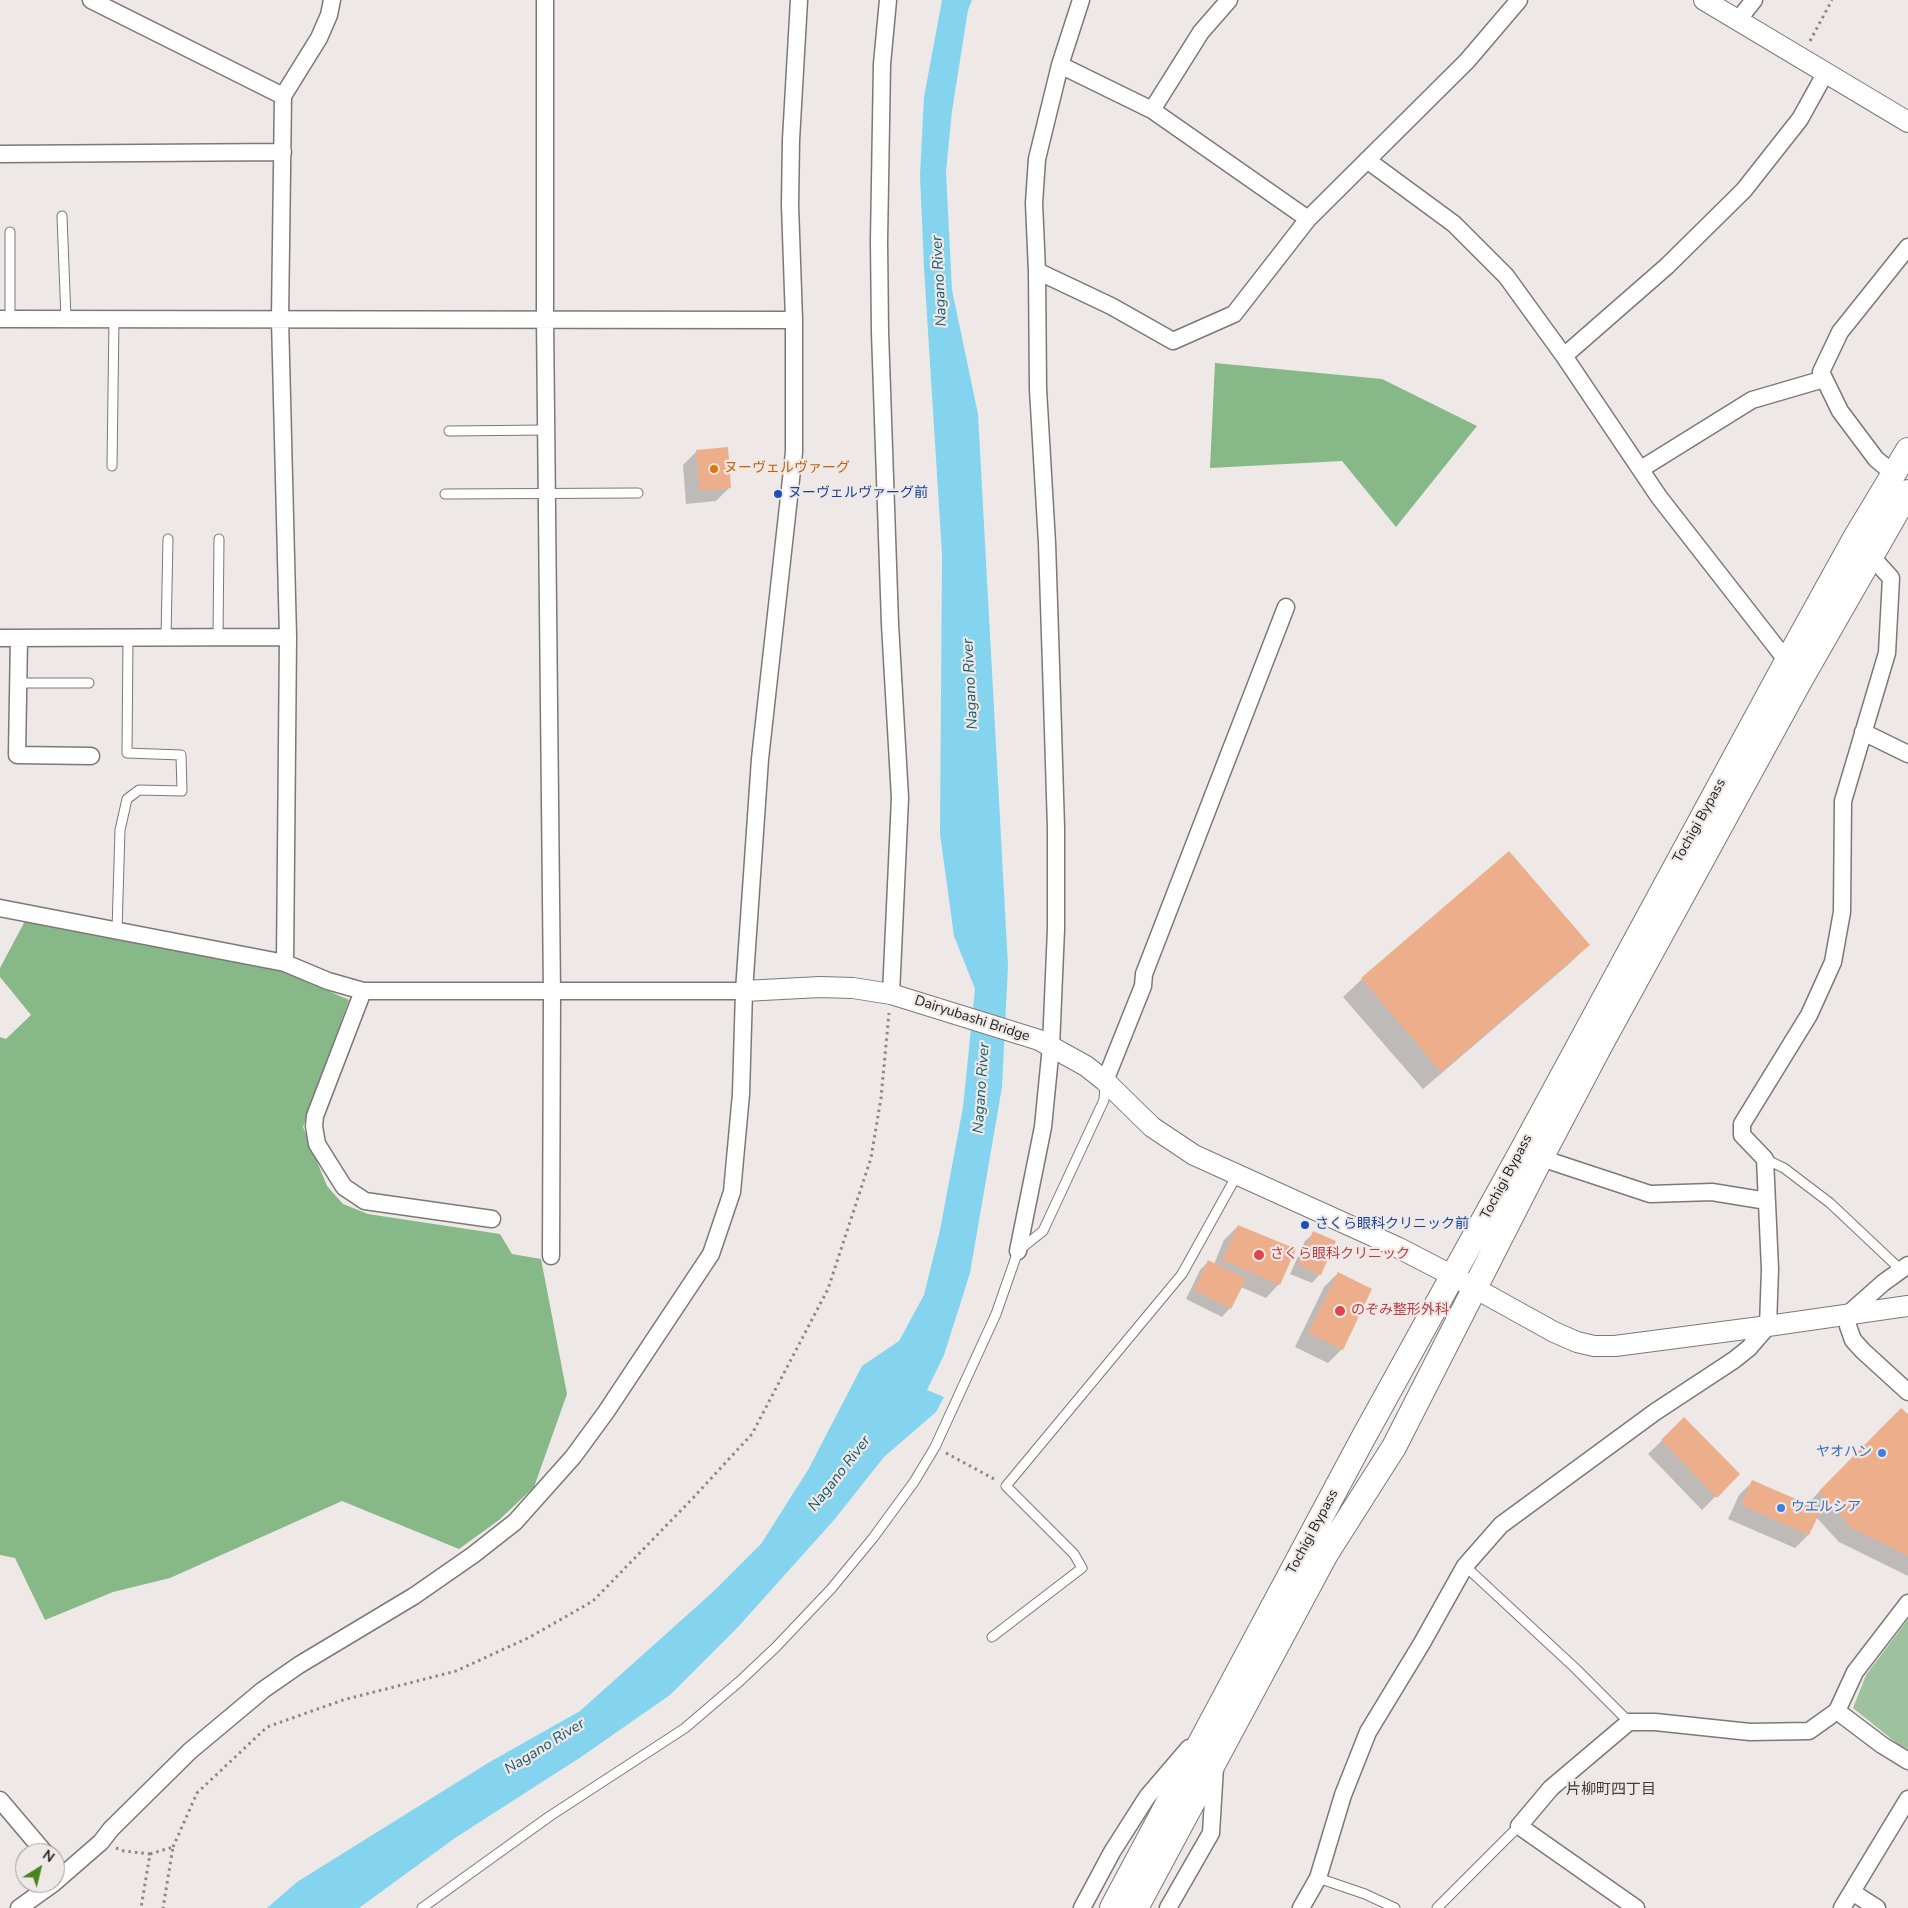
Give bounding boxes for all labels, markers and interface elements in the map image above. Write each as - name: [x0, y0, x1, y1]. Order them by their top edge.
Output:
- water label: Nagano River: [929, 235, 951, 327]
- place label: ヌーヴェルヴァーグ: [724, 461, 850, 477]
- marker: ヌーヴェルヴァーグ: [708, 463, 720, 475]
- place label: ヌーヴェルヴァーグ前: [788, 486, 928, 502]
- marker: ヌーヴェルヴァーグ前: [772, 488, 784, 500]
- water label: Nagano River: [960, 638, 982, 730]
- street label: Tochigi Bypass: [1670, 776, 1730, 866]
- street label: Dairyubashi Bridge: [912, 992, 1032, 1046]
- water label: Nagano River: [970, 1042, 994, 1134]
- street label: Tochigi Bypass: [1478, 1132, 1536, 1222]
- place label: さくら眼科クリニック前: [1315, 1217, 1469, 1233]
- marker: さくら眼科クリニック前: [1299, 1219, 1311, 1231]
- place label: さくら眼科クリニック: [1270, 1247, 1410, 1263]
- marker: さくら眼科クリニック: [1252, 1248, 1266, 1262]
- place label: のぞみ整形外科: [1351, 1303, 1449, 1319]
- marker: のぞみ整形外科: [1333, 1304, 1347, 1318]
- water label: Nagano River: [805, 1433, 875, 1515]
- place label: ヤオハン: [1816, 1445, 1872, 1461]
- marker: ヤオハン: [1876, 1447, 1888, 1459]
- street label: Tochigi Bypass: [1284, 1487, 1342, 1577]
- place label: ウエルシア: [1791, 1500, 1861, 1516]
- marker: ウエルシア: [1775, 1502, 1787, 1514]
- water label: Nagano River: [502, 1715, 588, 1779]
- district label: 片柳町四丁目: [1566, 1781, 1656, 1799]
- north arrow: [15, 1843, 65, 1893]
- text: N: [39, 1845, 58, 1867]

